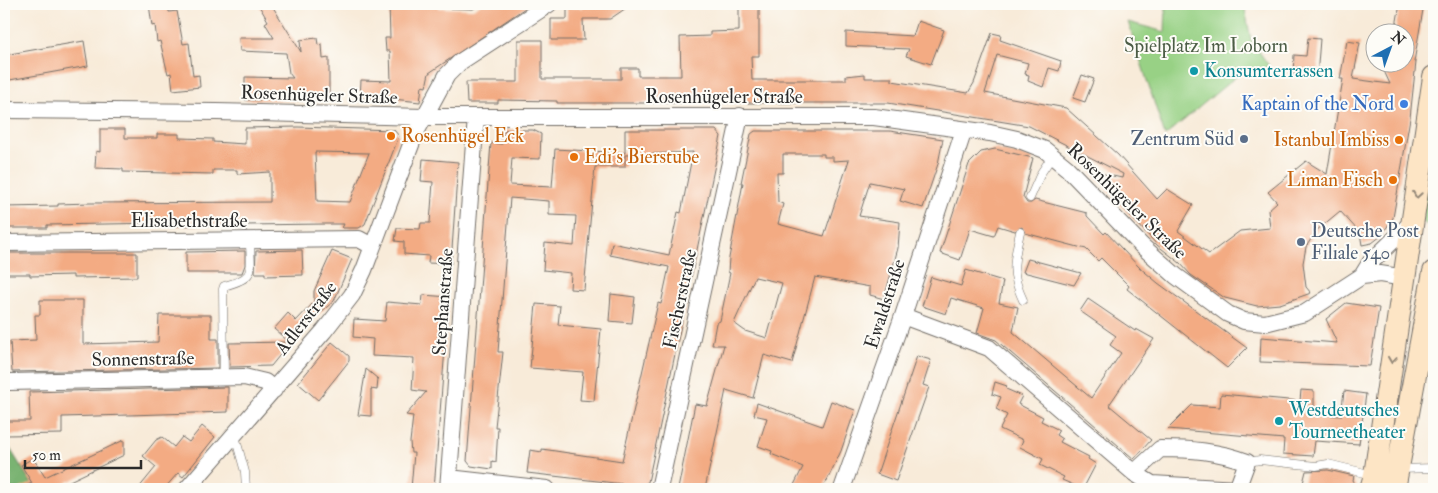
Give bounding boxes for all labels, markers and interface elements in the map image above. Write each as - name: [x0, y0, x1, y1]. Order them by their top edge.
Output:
- north arrow: [1366, 22, 1416, 72]
- text: N: [1387, 27, 1409, 49]
- park label: Spielplatz Im Loborn: [1124, 34, 1288, 59]
- place label: Konsumterrassen: [1204, 59, 1334, 83]
- marker: Konsumterrassen: [1188, 65, 1200, 77]
- street label: Rosenhügeler Straße: [240, 80, 398, 110]
- street label: Rosenhügeler Straße: [645, 85, 803, 109]
- place label: Kaptain of the Nord: [1241, 92, 1395, 117]
- marker: Kaptain of the Nord: [1398, 98, 1410, 110]
- place label: Rosenhügel Eck: [401, 124, 524, 148]
- place label: Zentrum Süd: [1131, 127, 1235, 151]
- place label: Istanbul Imbiss: [1274, 128, 1389, 152]
- marker: Rosenhügel Eck: [385, 130, 397, 142]
- marker: Zentrum Süd: [1238, 133, 1250, 145]
- marker: Istanbul Imbiss: [1393, 134, 1405, 146]
- street label: Rosenhügeler Straße: [1062, 138, 1192, 264]
- place label: Edi's Bierstube: [584, 145, 699, 169]
- marker: Edi's Bierstube: [568, 151, 580, 163]
- place label: Liman Fisch: [1287, 168, 1383, 192]
- marker: Liman Fisch: [1387, 174, 1399, 186]
- one-way arrow: [1412, 190, 1422, 199]
- street label: Elisabethstraße: [130, 209, 248, 233]
- place label: Deutsche Post Filiale 540: [1311, 219, 1419, 265]
- marker: Deutsche Post Filiale 540: [1295, 236, 1307, 248]
- street label: Stephanstraße: [427, 247, 460, 357]
- street label: Fischerstraße: [658, 247, 702, 351]
- street label: Ewaldstraße: [859, 256, 911, 352]
- street label: Adlerstraße: [269, 276, 342, 360]
- street label: Sonnenstraße: [91, 346, 195, 372]
- one-way arrow: [1388, 355, 1398, 364]
- place label: Westdeutsches Tourneetheater: [1288, 398, 1405, 444]
- marker: Westdeutsches Tourneetheater: [1273, 415, 1285, 427]
- scale bar: [25, 438, 141, 470]
- text: 50 m: [32, 446, 61, 465]

